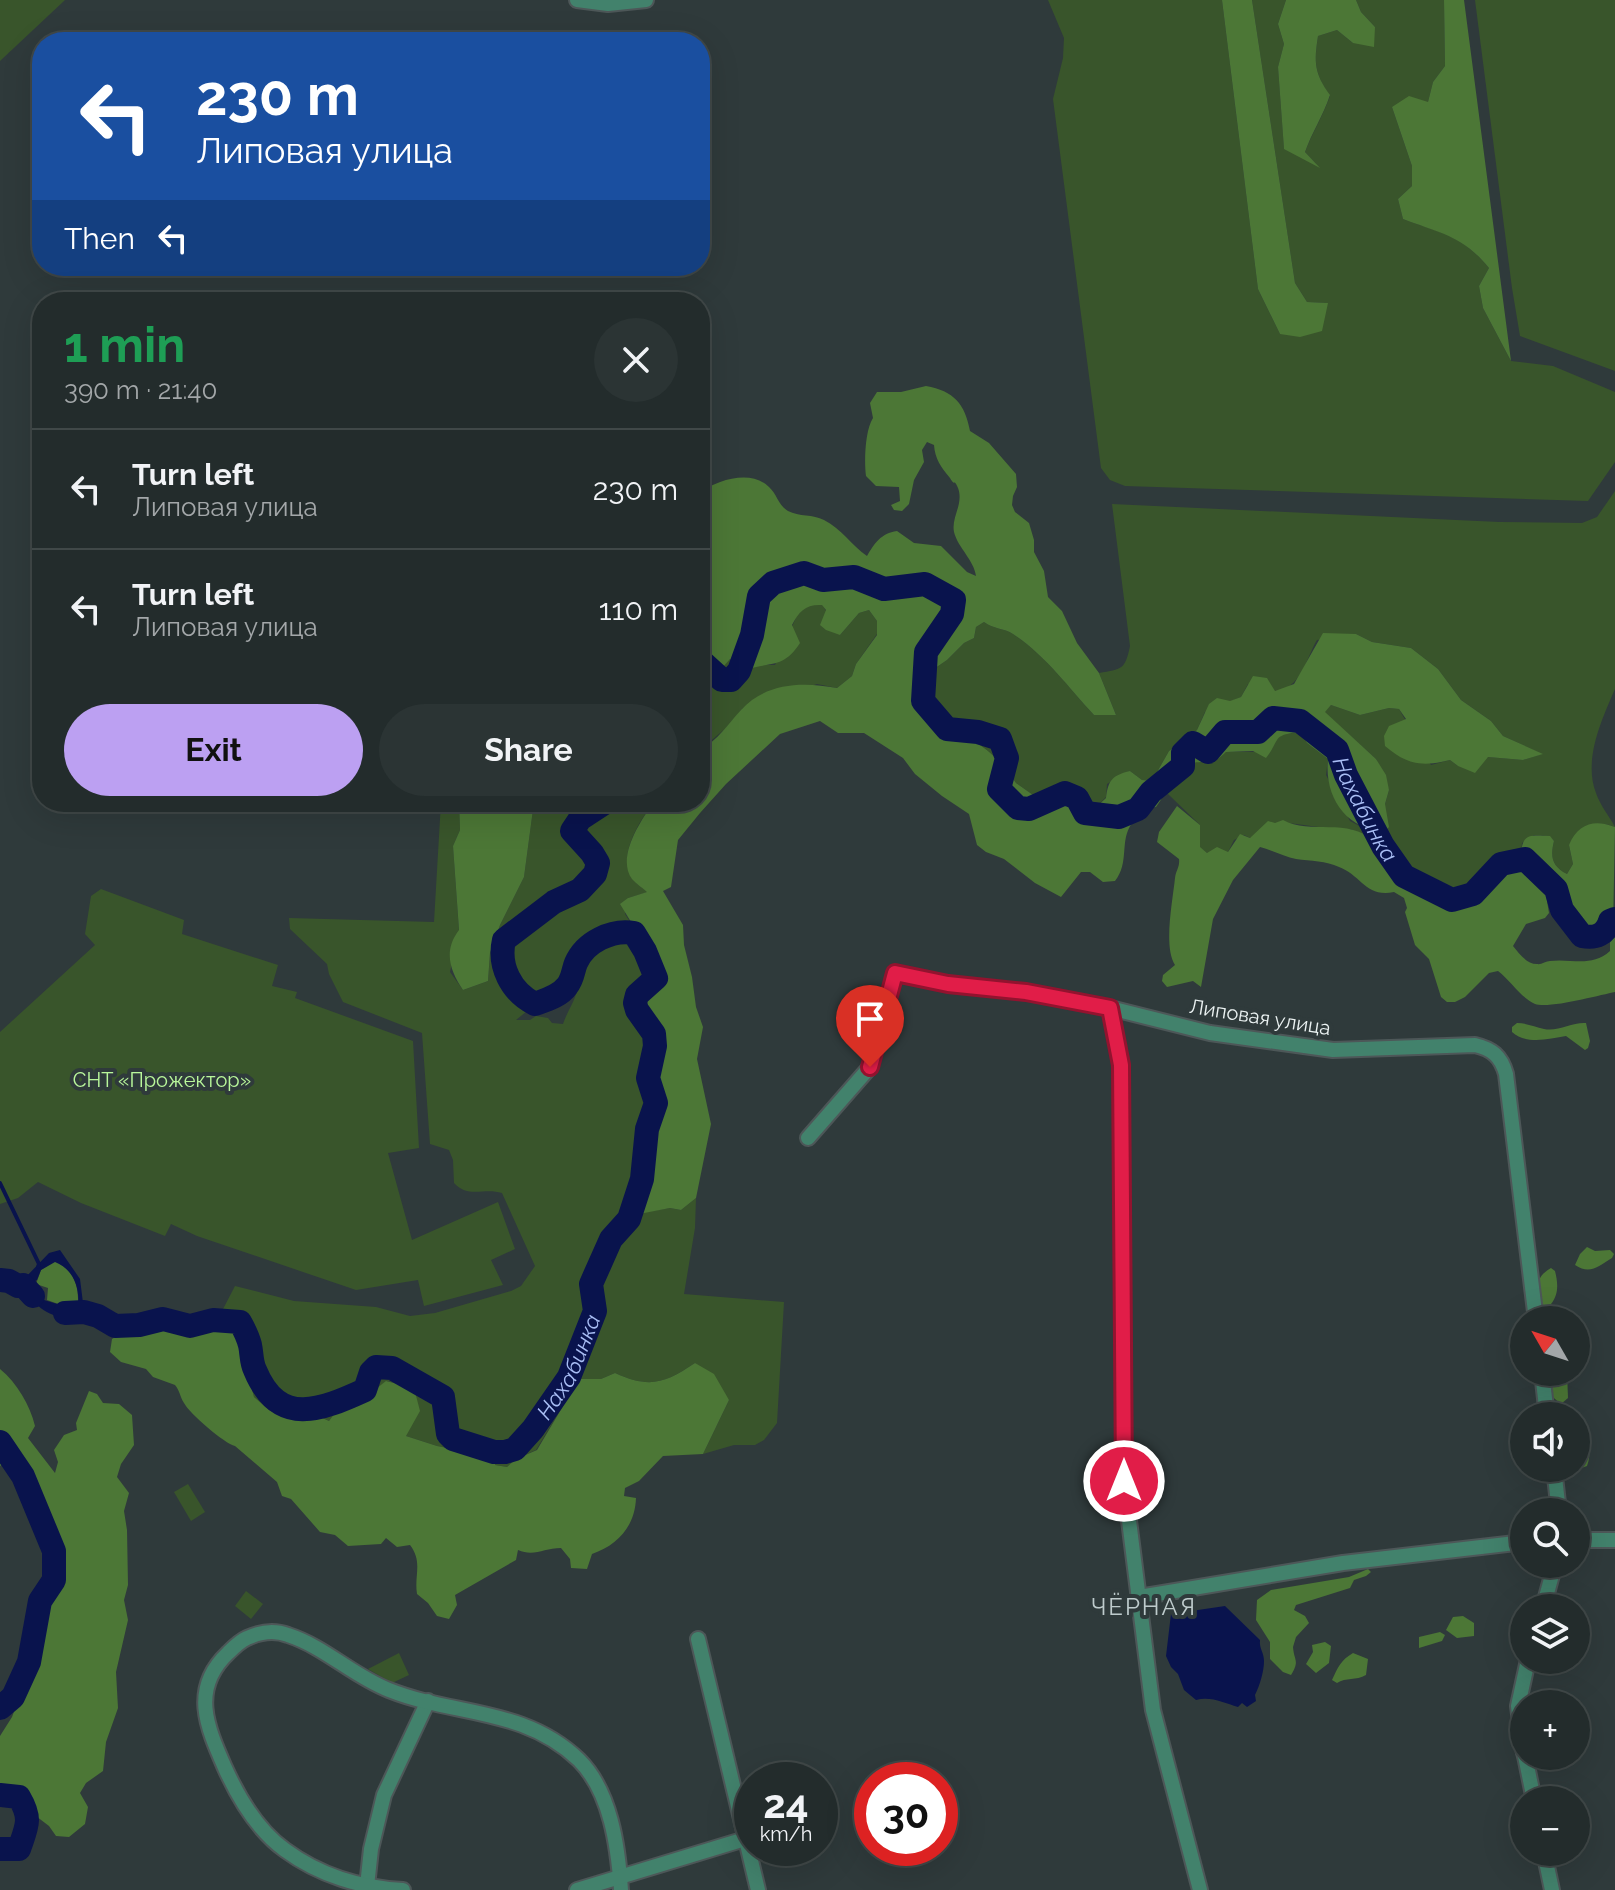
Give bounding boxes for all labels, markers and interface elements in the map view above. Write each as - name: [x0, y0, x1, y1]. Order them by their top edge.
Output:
- text: 230 m: [196, 62, 359, 128]
- icon: left: [64, 64, 168, 168]
- text: Липовая улица: [196, 129, 453, 171]
- icon: left: [151, 216, 195, 260]
- text: Then: [64, 221, 135, 256]
- text: 1 min: [64, 317, 185, 373]
- button: close: [594, 318, 678, 402]
- text: 390 m · 21:40: [64, 375, 217, 405]
- text: Turn left: [132, 457, 254, 492]
- icon: left: [64, 467, 108, 511]
- text: 230 m: [593, 472, 678, 507]
- text: Липовая улица: [132, 492, 318, 522]
- text: Turn left: [132, 577, 254, 612]
- icon: left: [64, 587, 108, 631]
- text: 110 m: [599, 592, 678, 627]
- text: Липовая улица: [132, 612, 318, 642]
- button: Exit: [64, 704, 363, 796]
- button: Share: [379, 704, 678, 796]
- water label: Нахабинка: [1328, 753, 1403, 867]
- pin: [836, 985, 904, 1067]
- street label: Липовая улица: [1188, 994, 1332, 1040]
- icon: arrive: [848, 997, 892, 1041]
- park label: СНТ «Прожектор»: [73, 1068, 251, 1092]
- north arrow: [1510, 1306, 1590, 1386]
- map controls: [1510, 1306, 1590, 1866]
- water label: Нахабинка: [531, 1310, 605, 1424]
- button: sound: [1510, 1402, 1590, 1482]
- position arrow: [1082, 1439, 1166, 1523]
- button: search: [1510, 1498, 1590, 1578]
- district label: ЧЁРНАЯ: [1091, 1592, 1197, 1621]
- button: layers: [1510, 1594, 1590, 1674]
- button: +: [1510, 1690, 1590, 1770]
- speed limit sign: 30: [854, 1762, 958, 1866]
- text: 24: [763, 1780, 809, 1827]
- button: −: [1510, 1786, 1590, 1866]
- text: km/h: [760, 1822, 812, 1846]

